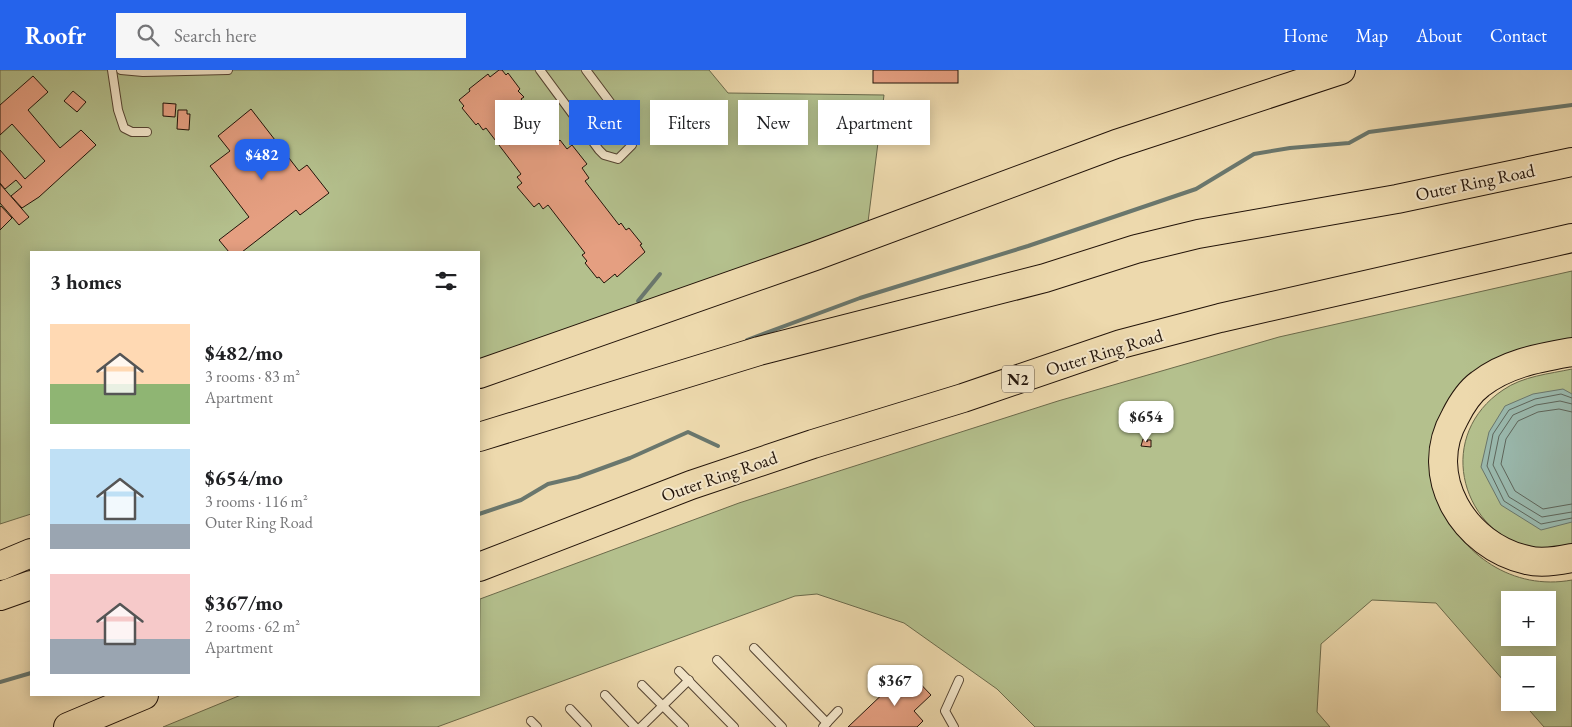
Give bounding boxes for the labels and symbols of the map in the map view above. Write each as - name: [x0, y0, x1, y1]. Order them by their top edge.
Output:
- pin: $482: [232, 138, 292, 181]
- street label: Outer Ring Road: [1413, 158, 1538, 206]
- street label: Outer Ring Road: [1043, 323, 1166, 381]
- road number: N2: [1002, 366, 1034, 392]
- pin: $654: [1116, 400, 1176, 443]
- street label: Outer Ring Road: [658, 445, 781, 507]
- pin: $367: [865, 664, 925, 707]

